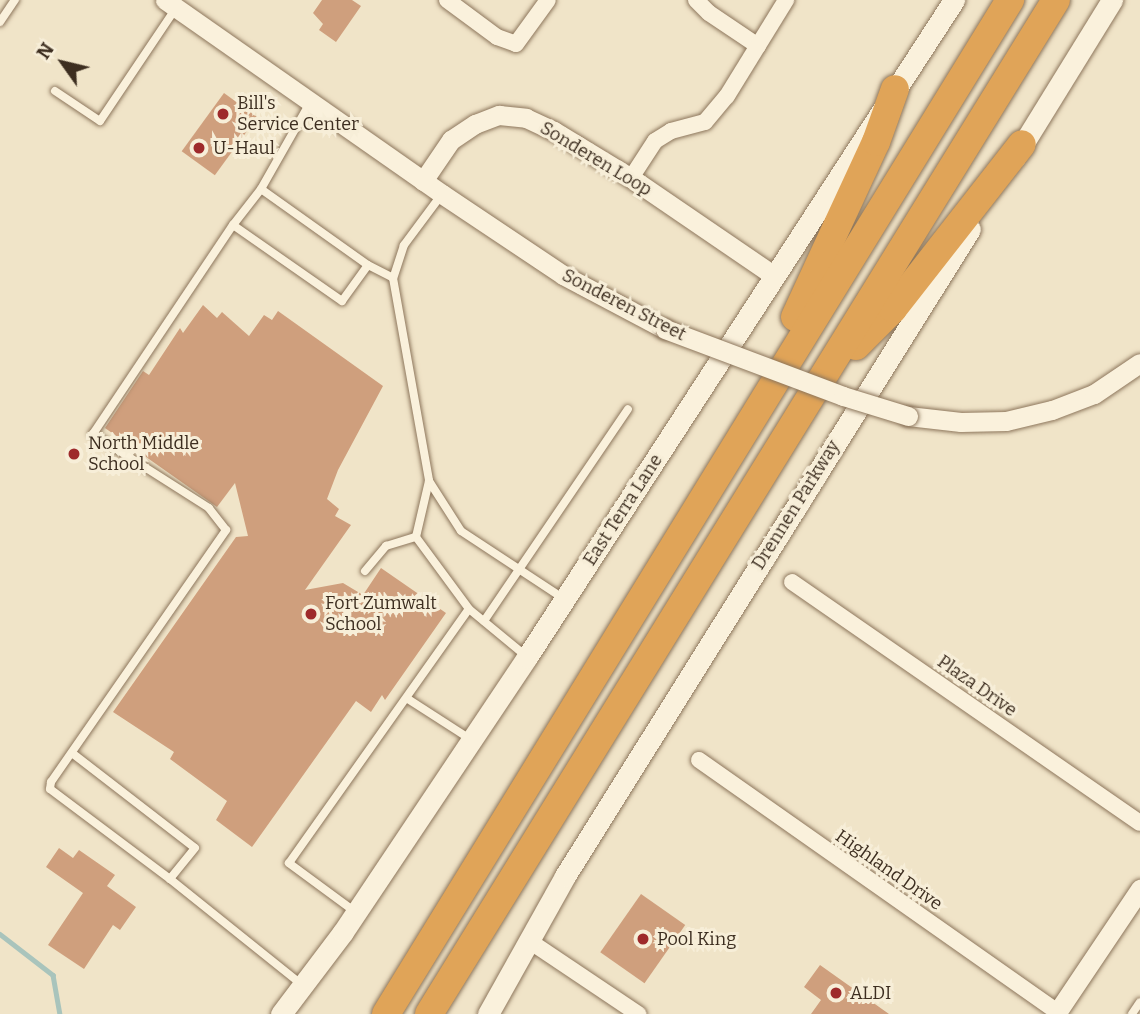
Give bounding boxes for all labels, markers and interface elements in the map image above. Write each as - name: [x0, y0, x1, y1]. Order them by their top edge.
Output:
- north arrow: [28, 28, 98, 98]
- text: N: [32, 38, 59, 63]
- place label: Bill's Service Center: [237, 93, 359, 136]
- marker: Bill's Service Center: [215, 106, 231, 122]
- street label: Sonderen Loop: [536, 117, 656, 201]
- place label: U-Haul: [213, 137, 275, 159]
- marker: U-Haul: [191, 140, 207, 156]
- street label: Sonderen Street: [558, 265, 690, 345]
- place label: North Middle School: [88, 433, 199, 476]
- street label: Drennen Parkway: [748, 436, 844, 574]
- marker: North Middle School: [66, 446, 82, 462]
- street label: East Terra Lane: [579, 450, 667, 570]
- place label: Fort Zumwalt School: [325, 593, 437, 636]
- marker: Fort Zumwalt School: [303, 606, 319, 622]
- street label: Plaza Drive: [933, 651, 1021, 721]
- street label: Highland Drive: [831, 825, 947, 915]
- place label: Pool King: [657, 928, 736, 950]
- marker: Pool King: [635, 931, 651, 947]
- place label: ALDI: [850, 982, 891, 1004]
- marker: ALDI: [828, 985, 844, 1001]

